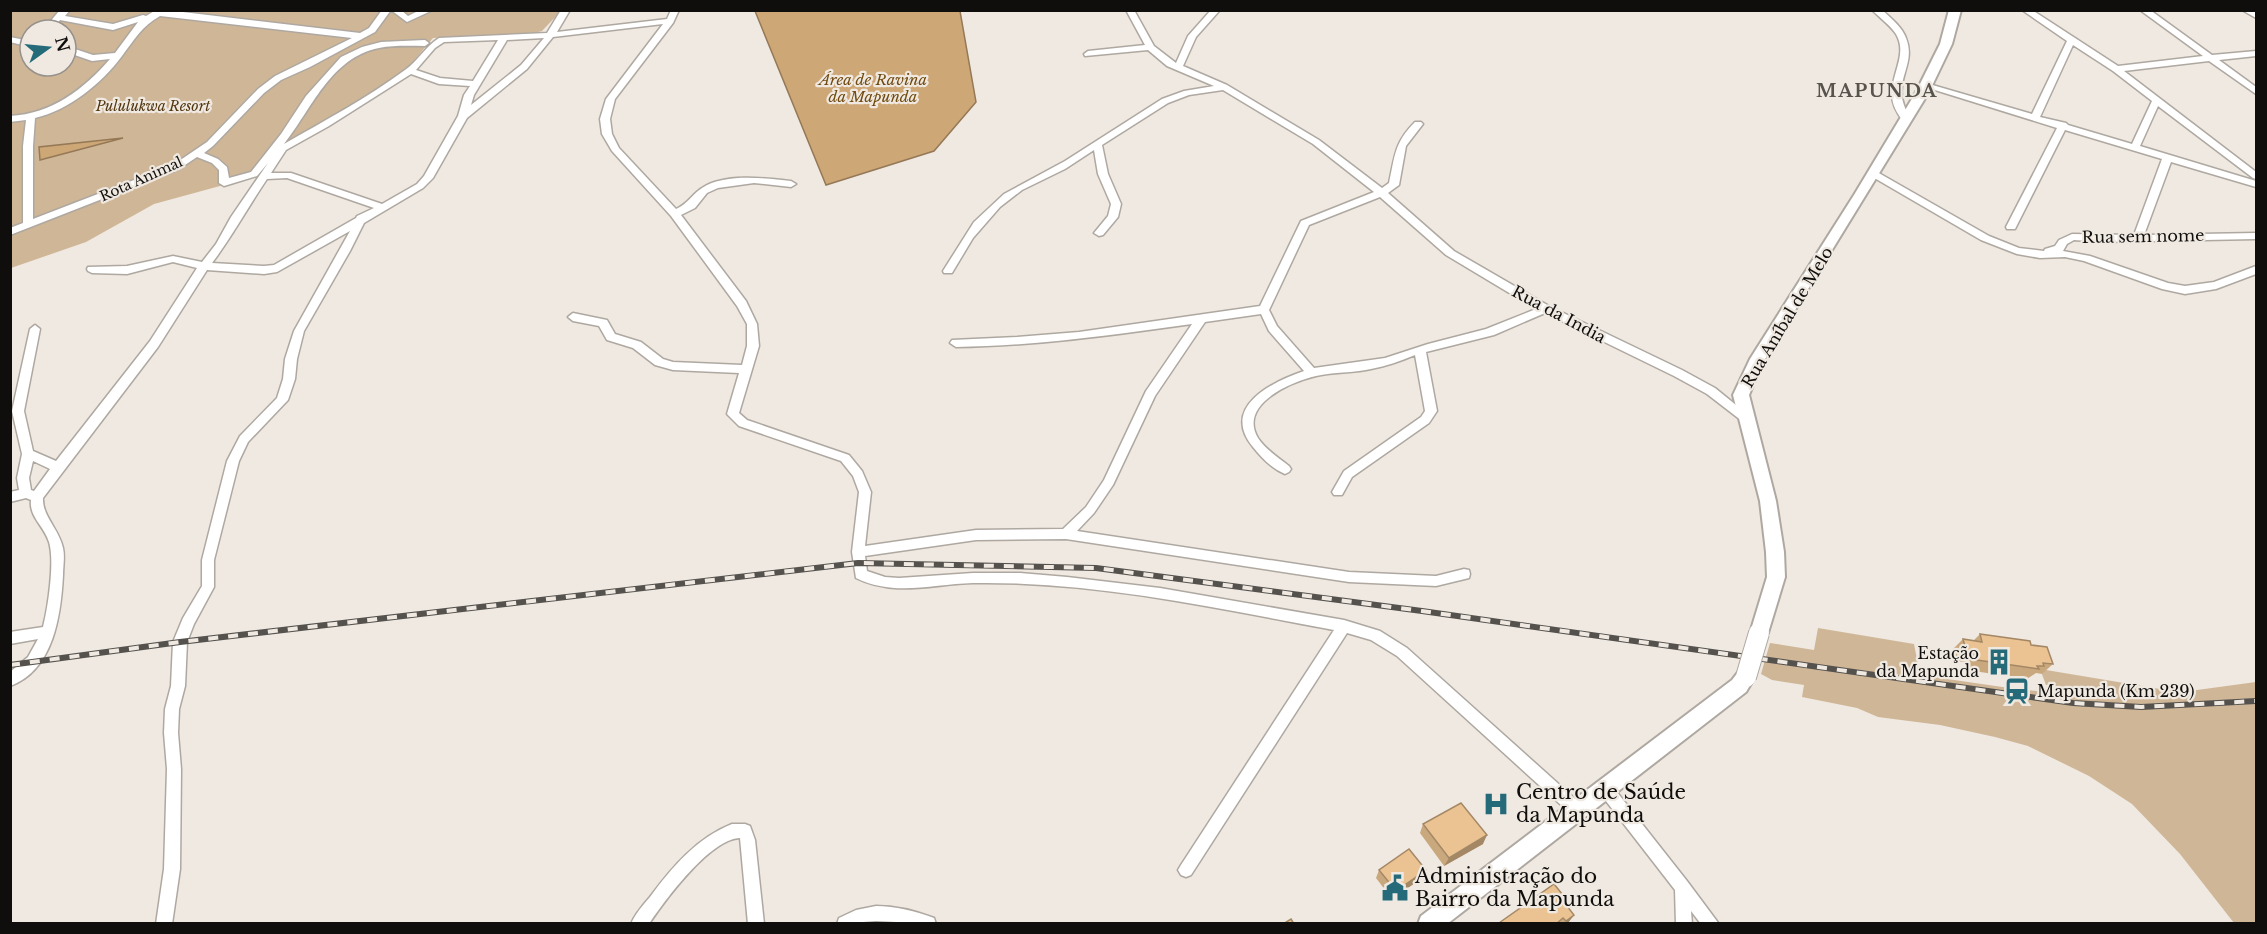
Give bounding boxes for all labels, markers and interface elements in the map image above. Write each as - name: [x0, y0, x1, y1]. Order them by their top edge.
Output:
- north arrow: [18, 18, 78, 78]
- text: N: [51, 34, 74, 54]
- water label: Área de Ravina da Mapunda: [817, 70, 927, 106]
- district label: MAPUNDA: [1816, 80, 1938, 102]
- park label: Pululukwa Resort: [95, 97, 211, 115]
- street label: Rota Animal: [97, 153, 186, 205]
- street label: Rua sem nome: [2082, 225, 2204, 247]
- street label: Rua Aníbal de Melo: [1737, 243, 1837, 391]
- street label: Rua da India: [1509, 281, 1609, 347]
- place label: Estação da Mapunda: [1876, 643, 1979, 681]
- building icon: Estação da Mapunda: [1984, 647, 2014, 677]
- station icon: Mapunda (Km 239): [2002, 676, 2032, 706]
- place label: Mapunda (Km 239): [2037, 681, 2195, 701]
- place label: Centro de Saúde da Mapunda: [1516, 780, 1686, 827]
- hospital icon: Centro de Saúde da Mapunda: [1481, 789, 1511, 819]
- place label: Administração do Bairro da Mapunda: [1414, 864, 1615, 911]
- public building icon: Administração do Bairro da Mapunda: [1380, 873, 1410, 903]

